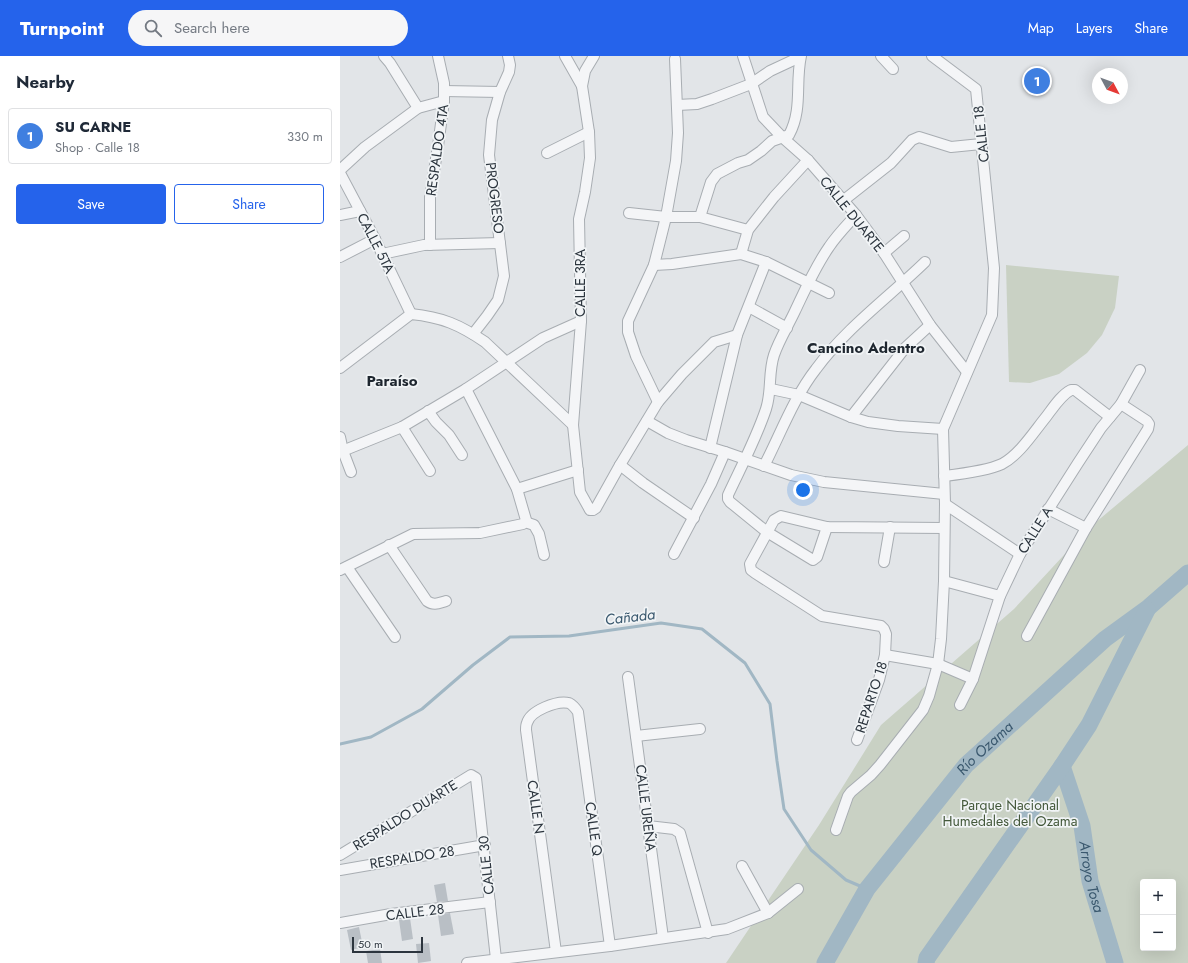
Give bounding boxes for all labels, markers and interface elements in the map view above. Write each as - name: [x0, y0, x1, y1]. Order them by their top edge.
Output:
- search box: [128, 10, 408, 46]
- text: Turnpoint: [20, 15, 104, 42]
- icon: search: [142, 17, 164, 39]
- text: Search here: [174, 17, 250, 39]
- text: Map: [1028, 18, 1054, 38]
- text: Layers: [1076, 18, 1112, 38]
- text: Share: [1134, 18, 1168, 38]
- pin: 1: [1024, 66, 1050, 96]
- north arrow: [1092, 68, 1128, 104]
- text: Nearby: [16, 70, 74, 94]
- street label: RESPALDO 4TA: [421, 102, 453, 197]
- street label: CALLE 18: [968, 105, 994, 163]
- text: SU CARNE: [55, 116, 131, 138]
- text: 1: [27, 127, 33, 146]
- text: 330 m: [287, 127, 323, 146]
- text: Shop · Calle 18: [55, 138, 140, 157]
- street label: PROGRESO: [481, 161, 509, 235]
- street label: CALLE DUARTE: [815, 172, 889, 256]
- button: Save: [16, 184, 166, 224]
- button: Share: [174, 184, 324, 224]
- street label: CALLE 5TA: [352, 209, 400, 277]
- street label: CALLE 3RA: [570, 248, 590, 317]
- district label: Cancino Adentro: [807, 337, 925, 359]
- district label: Paraíso: [366, 370, 418, 392]
- your location: [793, 480, 813, 500]
- street label: CALLE A: [1013, 502, 1058, 558]
- water label: Cañada: [603, 603, 657, 631]
- street label: REPARTO 18: [850, 659, 892, 735]
- water label: Río Ozama: [951, 716, 1019, 780]
- street label: CALLE UREÑA: [631, 763, 661, 853]
- street label: RESPALDO DUARTE: [349, 775, 461, 855]
- street label: CALLE N: [522, 779, 550, 835]
- park label: Parque Nacional Humedales del Ozama: [943, 795, 1077, 831]
- street label: CALLE Q: [580, 801, 608, 858]
- street label: CALLE 30: [473, 835, 499, 895]
- water label: Arroyo Tosa: [1073, 838, 1110, 916]
- street label: RESPALDO 28: [368, 840, 456, 874]
- map controls: [1140, 879, 1176, 951]
- button: +: [1140, 879, 1176, 915]
- street label: CALLE 28: [385, 898, 445, 926]
- button: −: [1140, 915, 1176, 951]
- scale bar: [352, 935, 423, 954]
- text: 50 m: [358, 936, 383, 952]

